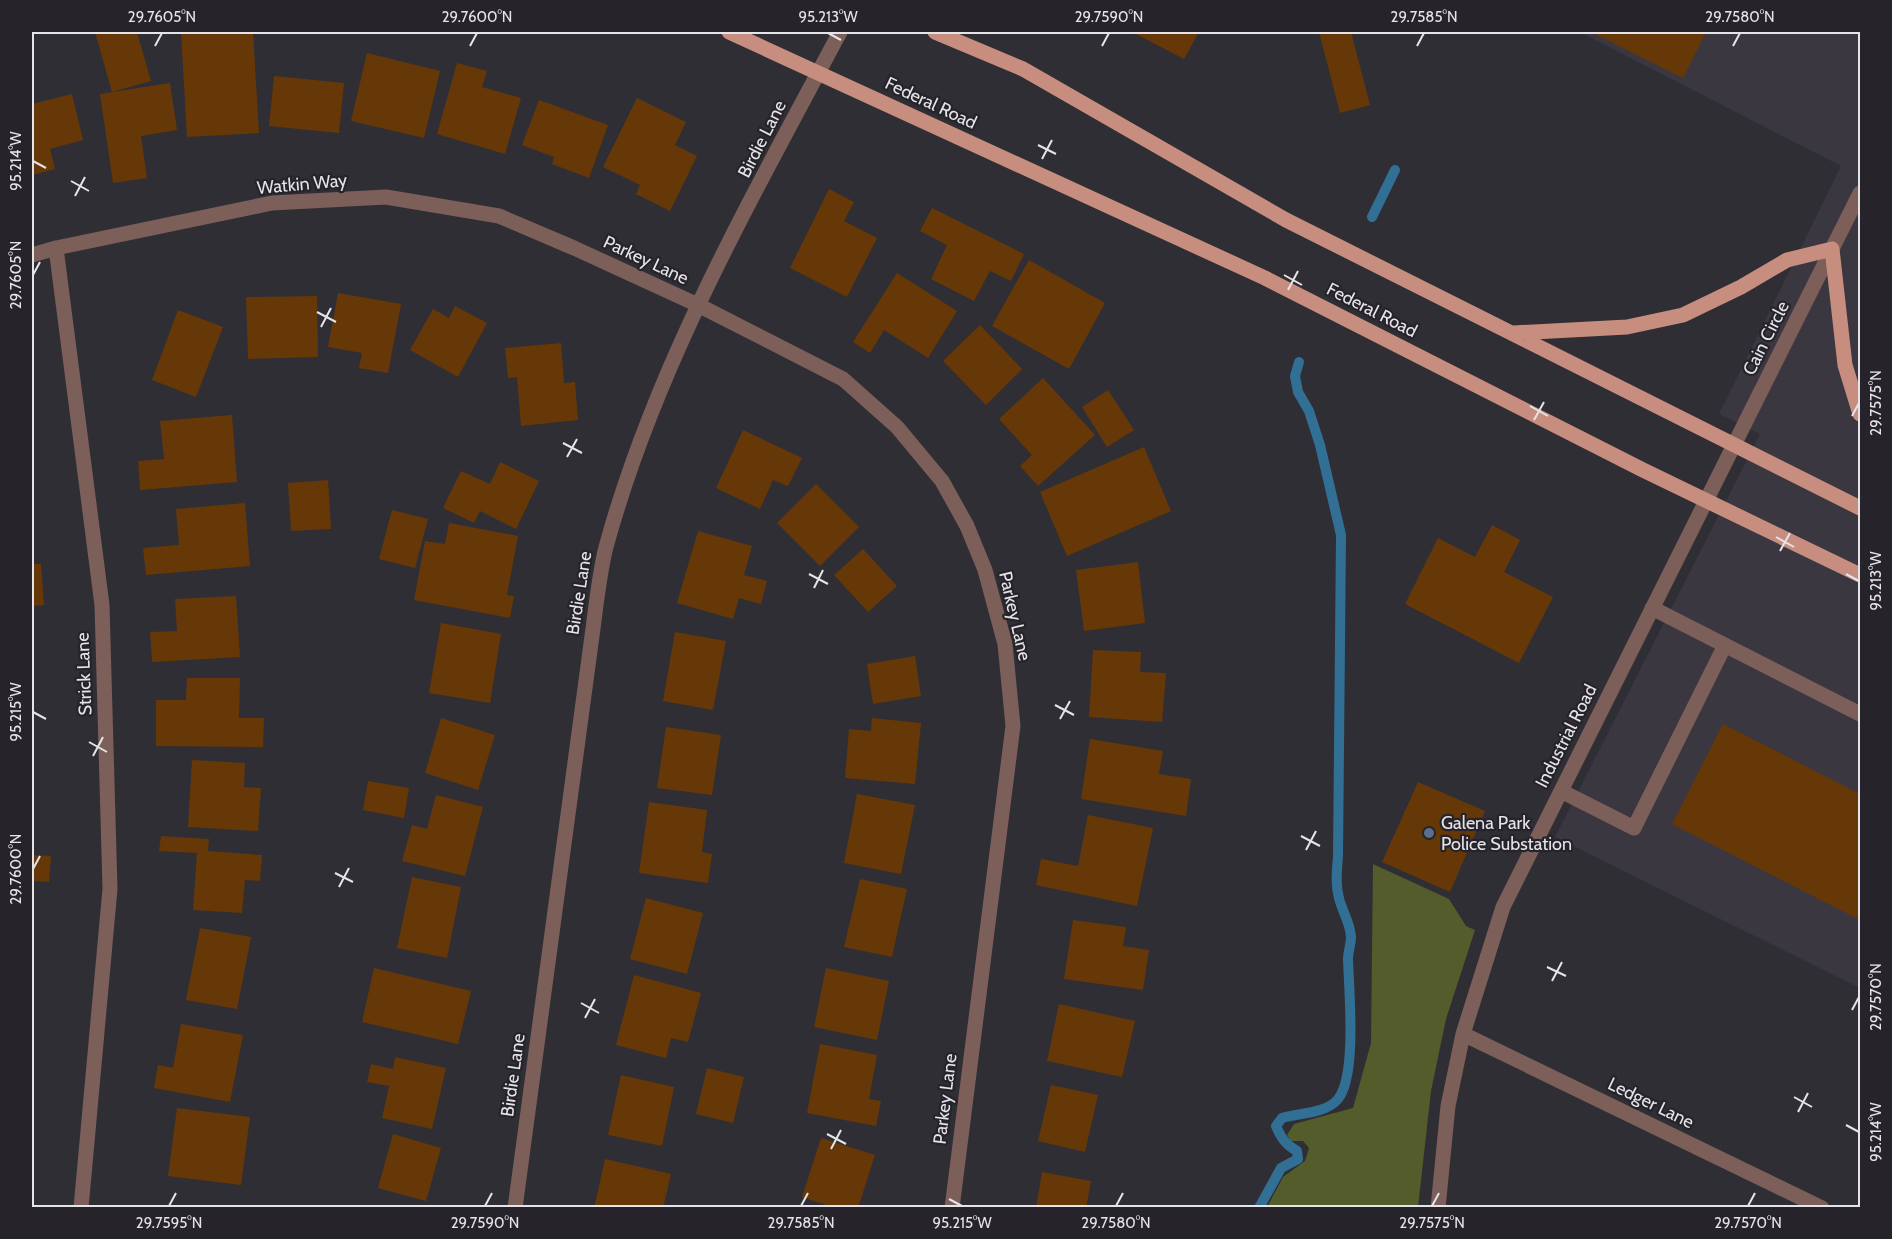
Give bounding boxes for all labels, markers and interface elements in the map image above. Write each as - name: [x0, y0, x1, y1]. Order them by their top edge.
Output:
- text: 29.7605°N: [128, 8, 196, 26]
- text: 29.7600°N: [442, 8, 512, 26]
- text: 95.213°W: [798, 8, 858, 26]
- text: 29.7590°N: [1075, 8, 1143, 26]
- text: 29.7585°N: [1391, 8, 1457, 26]
- text: 29.7580°N: [1705, 8, 1775, 26]
- street label: Federal Road: [882, 72, 980, 134]
- street label: Birdie Lane: [733, 97, 791, 181]
- text: 95.214°W: [7, 130, 25, 191]
- street label: Watkin Way: [256, 169, 348, 199]
- street label: Parkey Lane: [600, 231, 692, 289]
- text: 29.7605°N: [7, 241, 25, 309]
- street label: Federal Road: [1323, 278, 1421, 342]
- street label: Cain Circle: [1738, 297, 1794, 379]
- text: 29.7575°N: [1867, 370, 1885, 436]
- street label: Birdie Lane: [562, 550, 596, 636]
- text: 95.213°W: [1867, 551, 1885, 611]
- street label: Parkey Lane: [994, 569, 1036, 663]
- street label: Strick Lane: [72, 632, 96, 716]
- street label: Industrial Road: [1531, 681, 1601, 791]
- text: 95.215°W: [7, 682, 25, 742]
- place label: Galena Park Police Substation: [1441, 812, 1572, 855]
- marker: Galena Park Police Substation: [1422, 826, 1436, 840]
- text: 29.7600°N: [7, 834, 25, 904]
- text: 29.7570°N: [1867, 963, 1885, 1031]
- street label: Birdie Lane: [496, 1032, 530, 1118]
- street label: Parkey Lane: [929, 1052, 961, 1146]
- street label: Ledger Lane: [1604, 1073, 1698, 1133]
- text: 95.214°W: [1867, 1101, 1885, 1162]
- text: 29.7595°N: [136, 1214, 202, 1232]
- text: 29.7590°N: [451, 1214, 519, 1232]
- text: 29.7585°N: [768, 1214, 834, 1232]
- text: 95.215°W: [932, 1214, 992, 1232]
- text: 29.7580°N: [1081, 1214, 1151, 1232]
- text: 29.7575°N: [1399, 1214, 1465, 1232]
- text: 29.7570°N: [1714, 1214, 1782, 1232]

